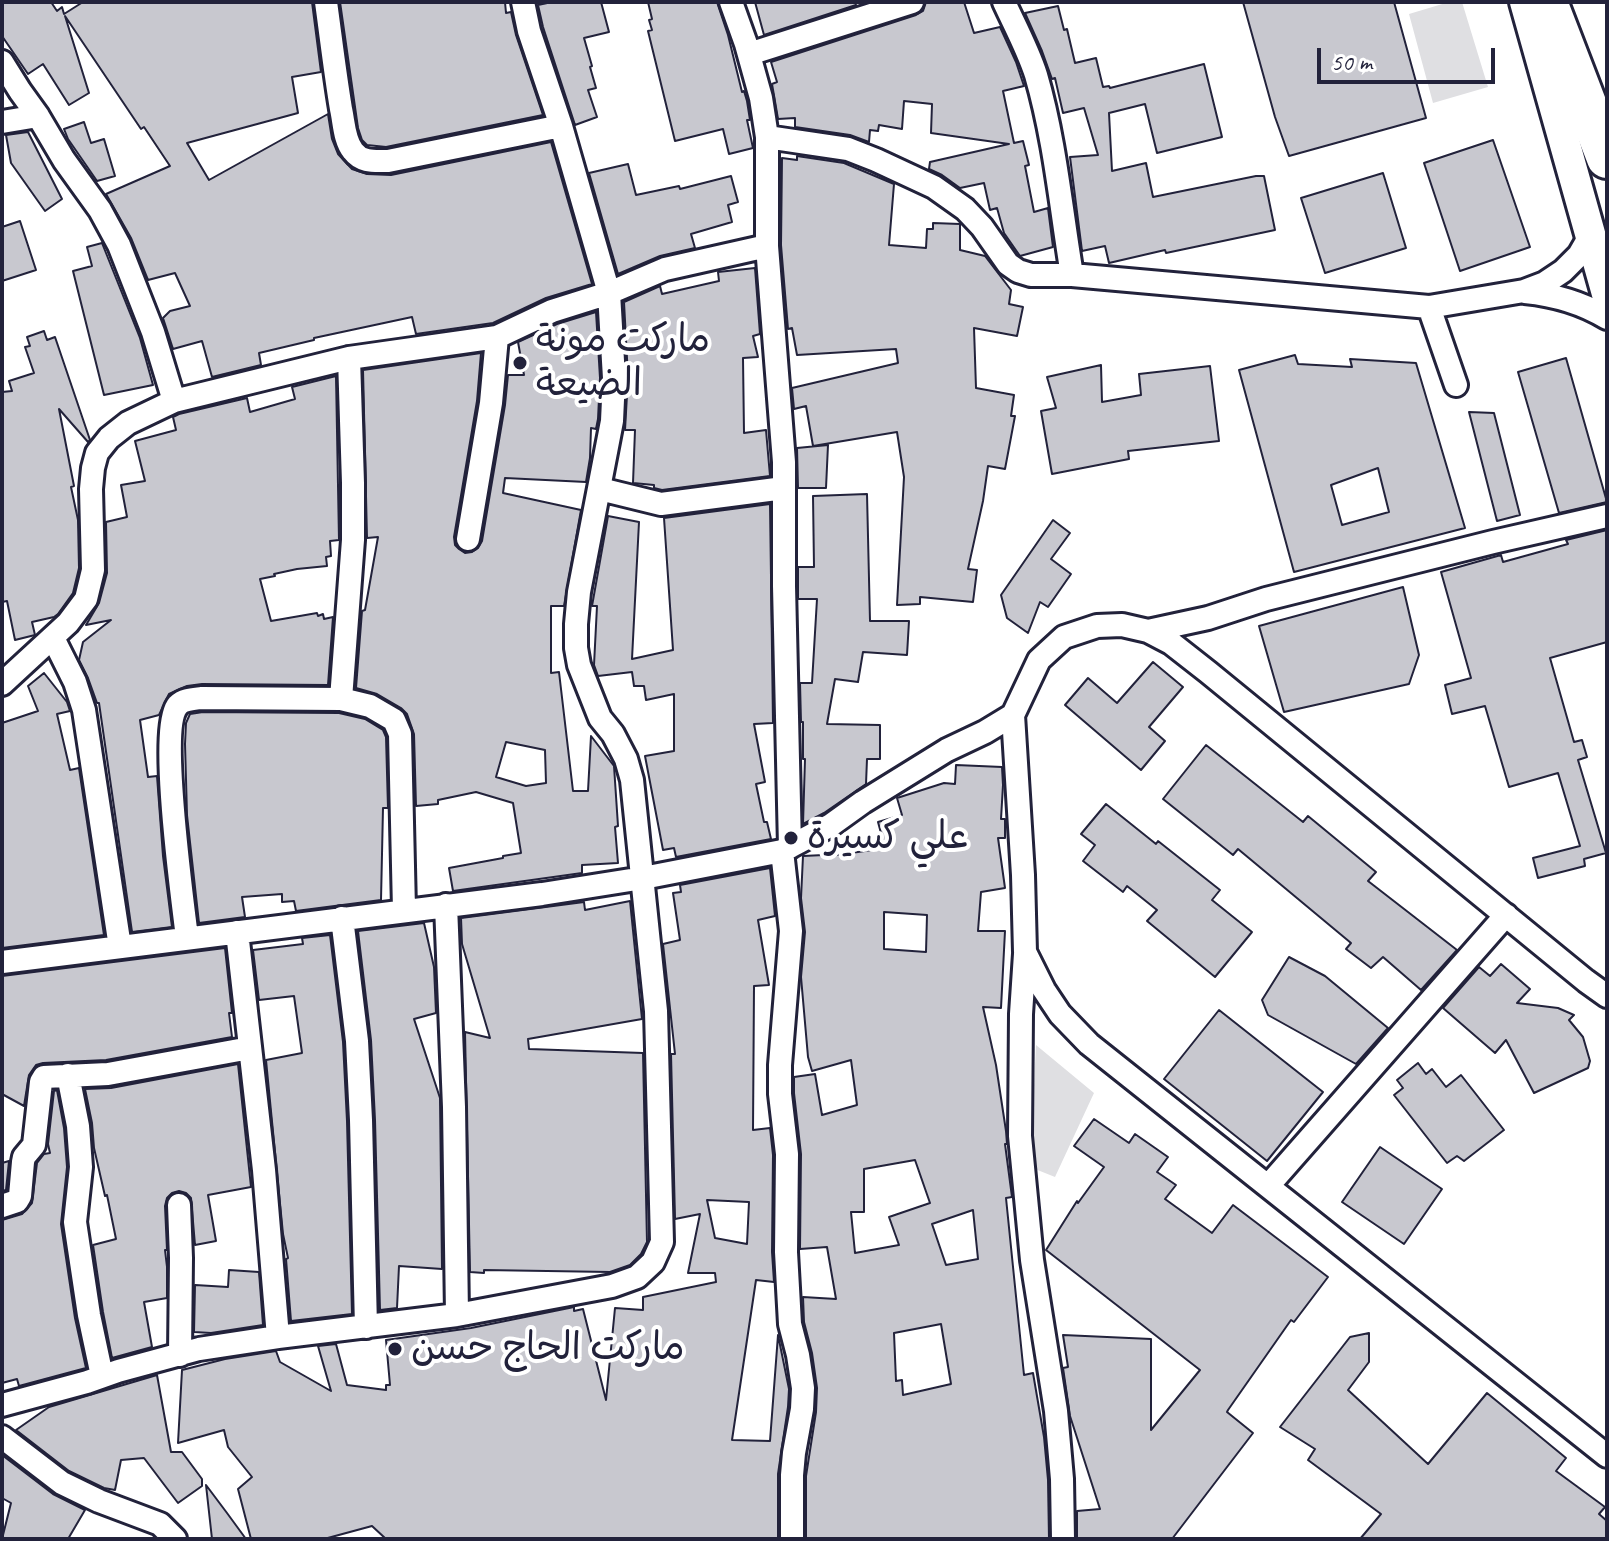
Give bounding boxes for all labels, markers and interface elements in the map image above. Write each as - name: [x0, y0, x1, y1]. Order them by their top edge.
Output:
- scale bar: [1321, 32, 1499, 82]
- text: 50 m: [1331, 47, 1372, 77]
- place label: ماركت مونة الضيعة: [536, 318, 710, 408]
- marker: ماركت مونة الضيعة: [511, 354, 529, 372]
- place label: علي كسيرة: [807, 815, 968, 861]
- marker: علي كسيرة: [782, 829, 800, 847]
- place label: ماركت الحاج حسن: [411, 1326, 685, 1372]
- marker: ماركت الحاج حسن: [386, 1340, 404, 1358]

